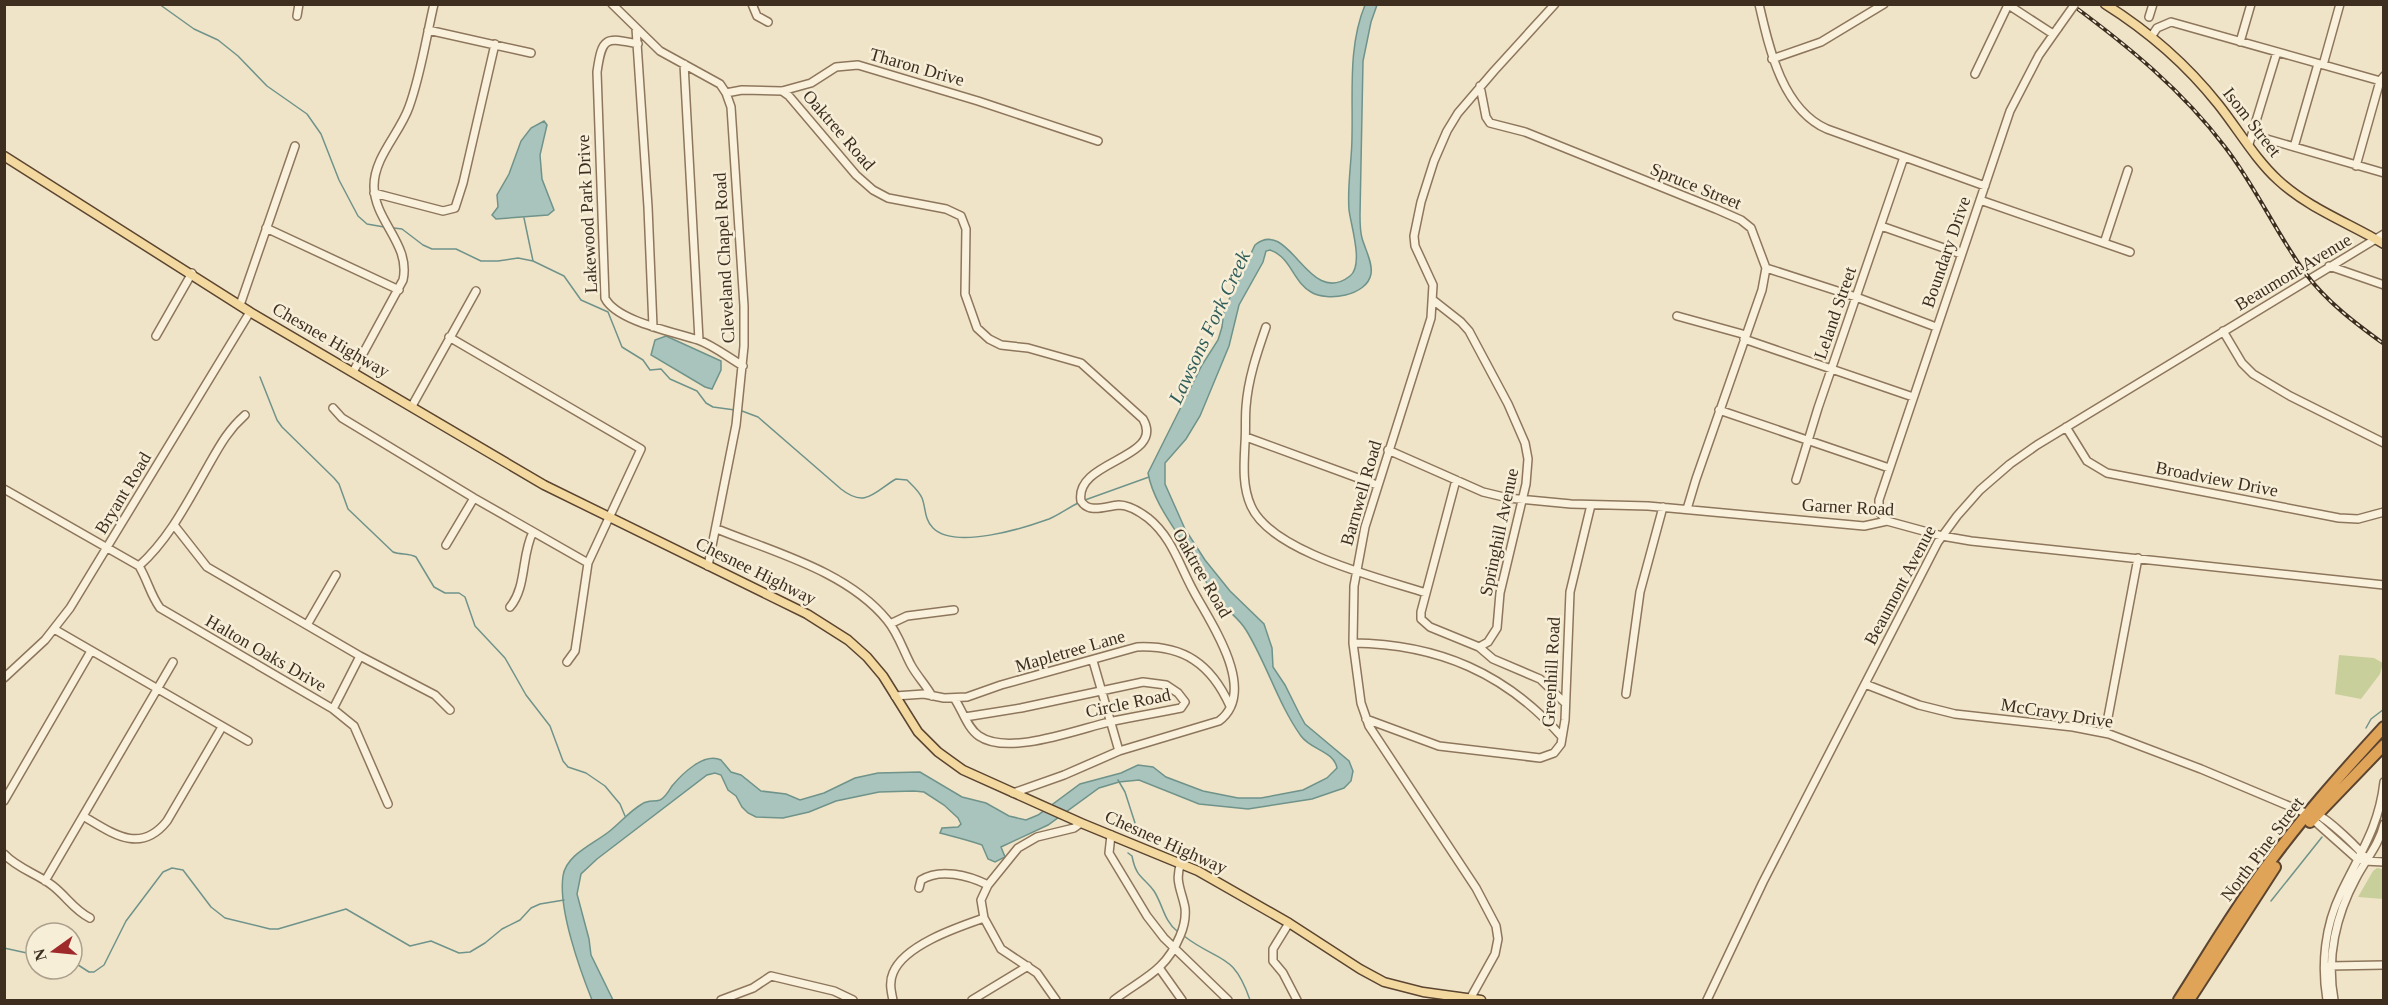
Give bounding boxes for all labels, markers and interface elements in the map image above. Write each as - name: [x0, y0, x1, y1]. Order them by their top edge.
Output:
- street label: Tharon Drive: [867, 44, 967, 90]
- street label: Isom Street: [2219, 83, 2285, 161]
- street label: Oaktree Road: [799, 86, 879, 174]
- street label: Lakewood Park Drive: [573, 134, 601, 294]
- street label: Spruce Street: [1648, 159, 1744, 213]
- street label: Cleveland Chapel Road: [710, 172, 738, 344]
- street label: Boundary Drive: [1918, 194, 1974, 310]
- street label: Beaumont Avenue: [2231, 229, 2355, 315]
- water label: Lawsons Fork Creek: [1164, 246, 1255, 408]
- street label: Leland Street: [1810, 264, 1860, 362]
- street label: Chesnee Highway: [269, 298, 393, 382]
- street label: Barnwell Road: [1336, 438, 1386, 548]
- street label: Bryant Road: [91, 449, 155, 537]
- street label: Broadview Drive: [2154, 457, 2280, 501]
- street label: Springhill Avenue: [1476, 466, 1522, 598]
- street label: Garner Road: [1801, 495, 1895, 519]
- street label: Beaumont Avenue: [1860, 522, 1940, 648]
- street label: Oaktree Road: [1168, 525, 1236, 621]
- street label: Chesnee Highway: [693, 533, 819, 609]
- street label: Halton Oaks Drive: [202, 610, 330, 696]
- street label: Greenhill Road: [1538, 616, 1564, 728]
- street label: Mapletree Lane: [1013, 626, 1127, 676]
- street label: Circle Road: [1084, 684, 1172, 722]
- street label: McCravy Drive: [1999, 694, 2115, 732]
- street label: North Pine Street: [2216, 793, 2308, 905]
- street label: Chesnee Highway: [1102, 806, 1230, 878]
- north arrow: [24, 921, 84, 981]
- text: N: [30, 947, 50, 963]

